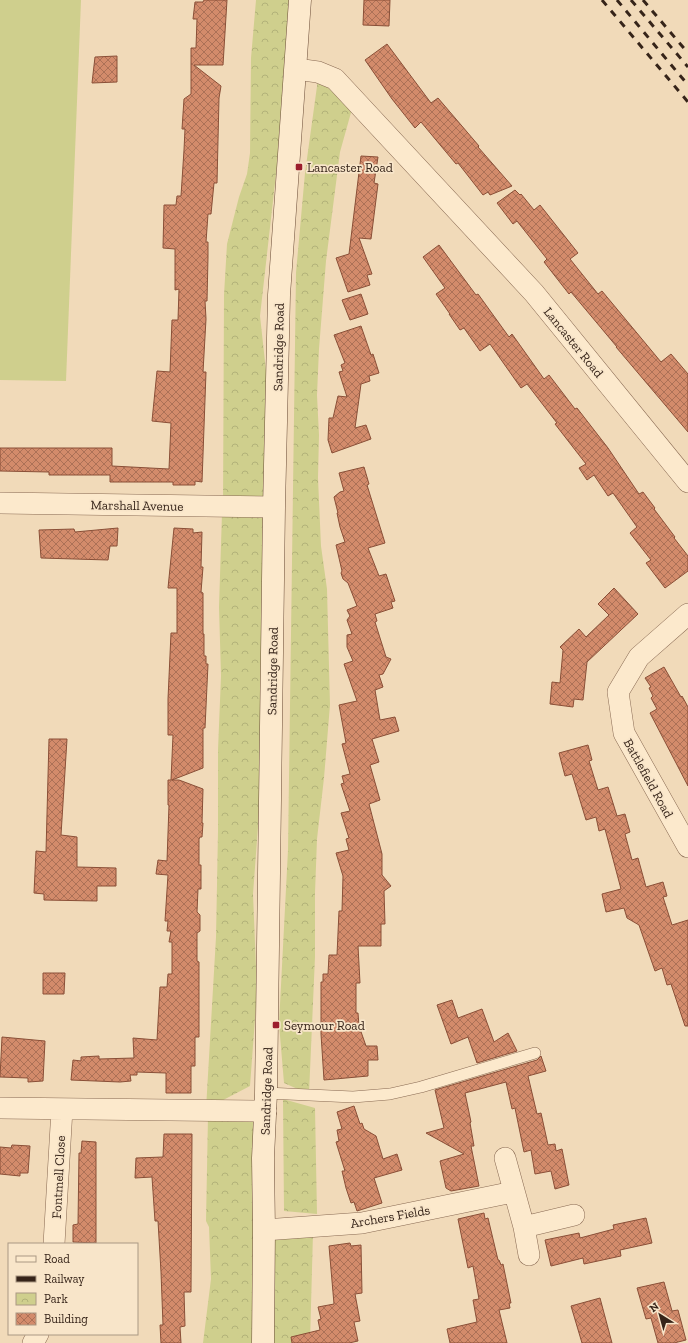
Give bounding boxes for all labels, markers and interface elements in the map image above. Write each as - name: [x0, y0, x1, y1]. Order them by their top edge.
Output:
- place label: Lancaster Road: [307, 160, 393, 175]
- marker: Lancaster Road: [294, 162, 304, 172]
- street label: Sandridge Road: [270, 303, 287, 391]
- street label: Lancaster Road: [541, 304, 606, 380]
- street label: Marshall Avenue: [90, 497, 184, 514]
- street label: Sandridge Road: [264, 627, 281, 715]
- street label: Battlefield Road: [621, 736, 677, 821]
- place label: Seymour Road: [284, 1018, 365, 1033]
- marker: Seymour Road: [271, 1020, 281, 1030]
- street label: Sandridge Road: [257, 1047, 276, 1135]
- street label: Fontmell Close: [49, 1135, 68, 1219]
- street label: Archers Fields: [349, 1202, 431, 1231]
- legend: [8, 1243, 138, 1335]
- text: Road: [44, 1252, 70, 1266]
- text: Railway: [44, 1272, 85, 1286]
- text: Park: [44, 1292, 69, 1306]
- north arrow: [640, 1295, 680, 1335]
- text: N: [647, 1299, 662, 1315]
- text: Building: [44, 1312, 88, 1326]

